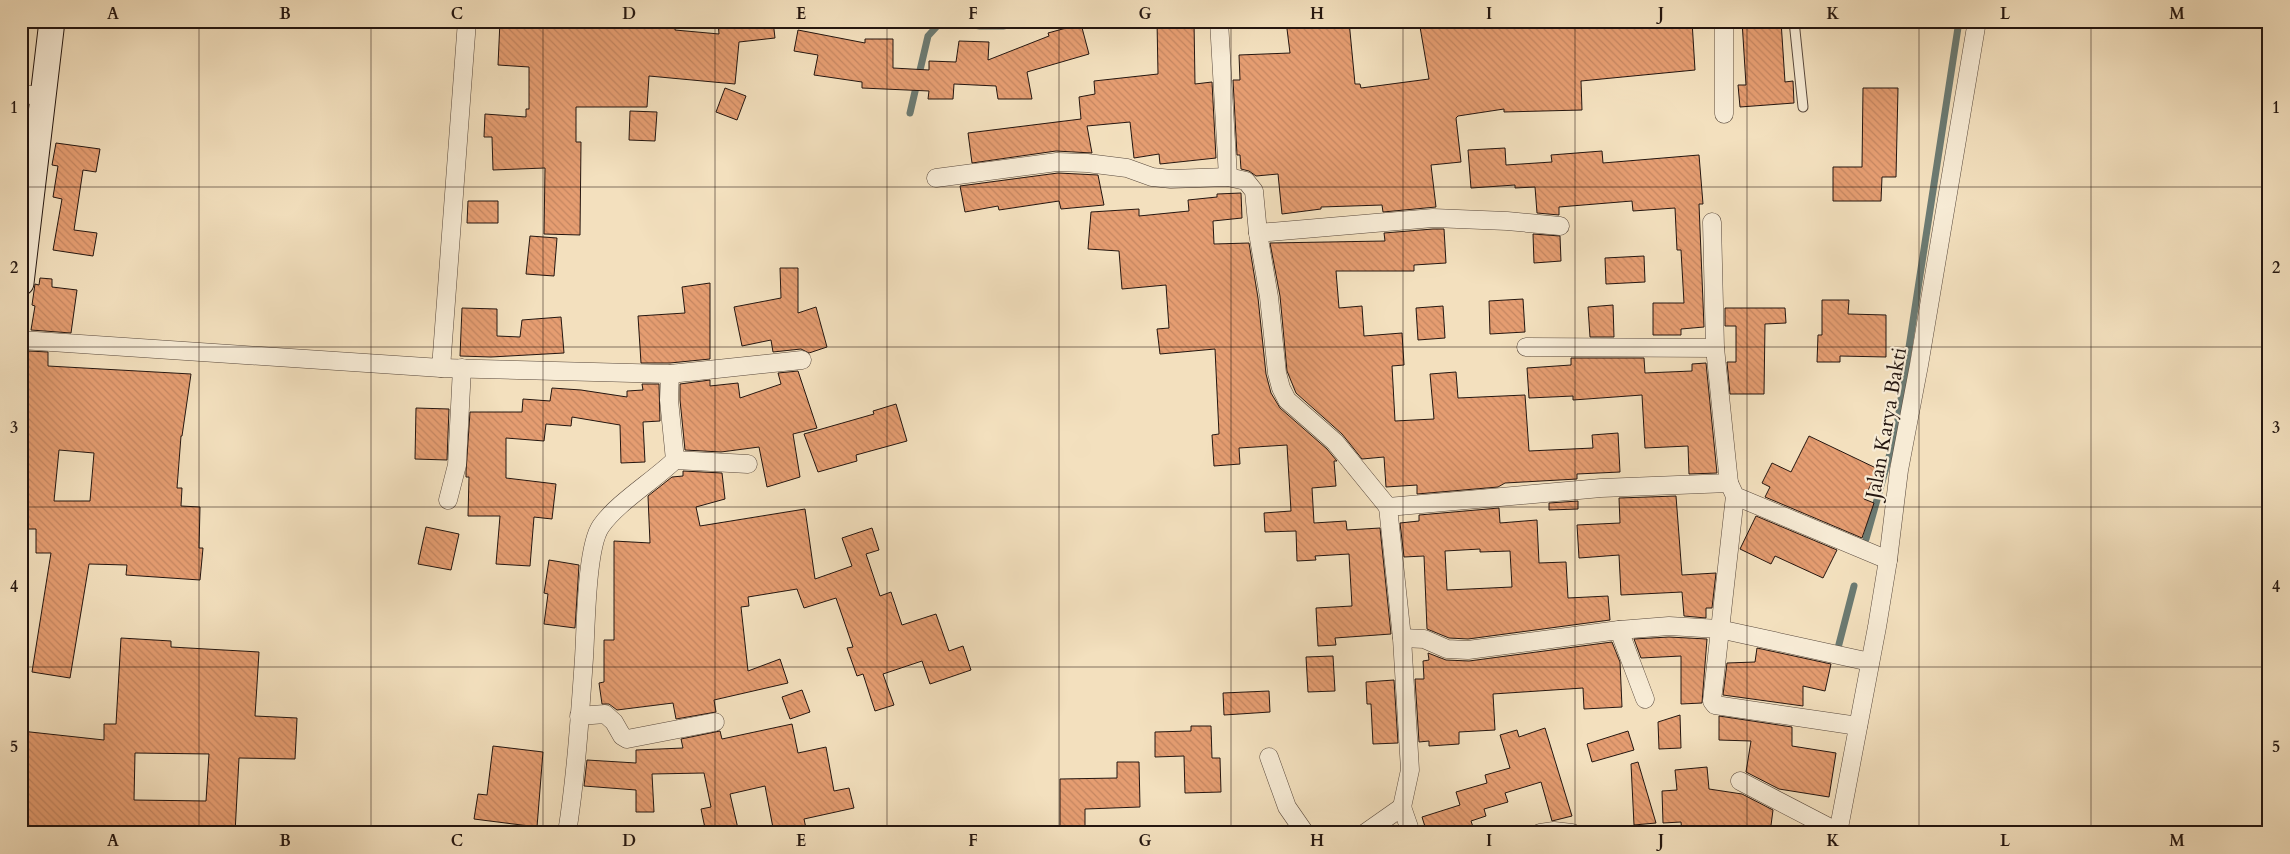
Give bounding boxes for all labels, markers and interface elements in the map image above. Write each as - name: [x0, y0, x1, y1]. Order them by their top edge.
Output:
- text: A: [107, 3, 119, 25]
- text: B: [279, 3, 291, 25]
- text: C: [451, 3, 463, 25]
- text: D: [622, 3, 636, 25]
- text: E: [796, 3, 806, 25]
- text: F: [968, 3, 978, 25]
- text: G: [1138, 3, 1152, 25]
- text: H: [1310, 3, 1324, 25]
- text: I: [1486, 3, 1492, 25]
- text: J: [1656, 3, 1664, 25]
- text: K: [1827, 3, 1840, 25]
- text: L: [2000, 3, 2011, 25]
- text: M: [2169, 3, 2185, 25]
- text: 1: [10, 97, 18, 119]
- text: 1: [2272, 97, 2280, 119]
- text: 2: [10, 257, 18, 279]
- text: 2: [2272, 257, 2280, 279]
- street label: Jalan Karya Bakti: [1858, 345, 1914, 504]
- text: 3: [10, 417, 18, 439]
- text: 3: [2272, 417, 2280, 439]
- text: 4: [10, 576, 18, 598]
- text: 4: [2272, 576, 2280, 598]
- text: 5: [10, 736, 18, 758]
- text: 5: [2272, 736, 2280, 758]
- text: A: [107, 830, 119, 852]
- text: B: [279, 830, 291, 852]
- text: C: [451, 830, 463, 852]
- text: D: [622, 830, 636, 852]
- text: E: [796, 830, 806, 852]
- text: F: [968, 830, 978, 852]
- text: G: [1138, 830, 1152, 852]
- text: H: [1310, 830, 1324, 852]
- text: I: [1486, 830, 1492, 852]
- text: J: [1656, 830, 1664, 852]
- text: K: [1827, 830, 1840, 852]
- text: L: [2000, 830, 2011, 852]
- text: M: [2169, 830, 2185, 852]

